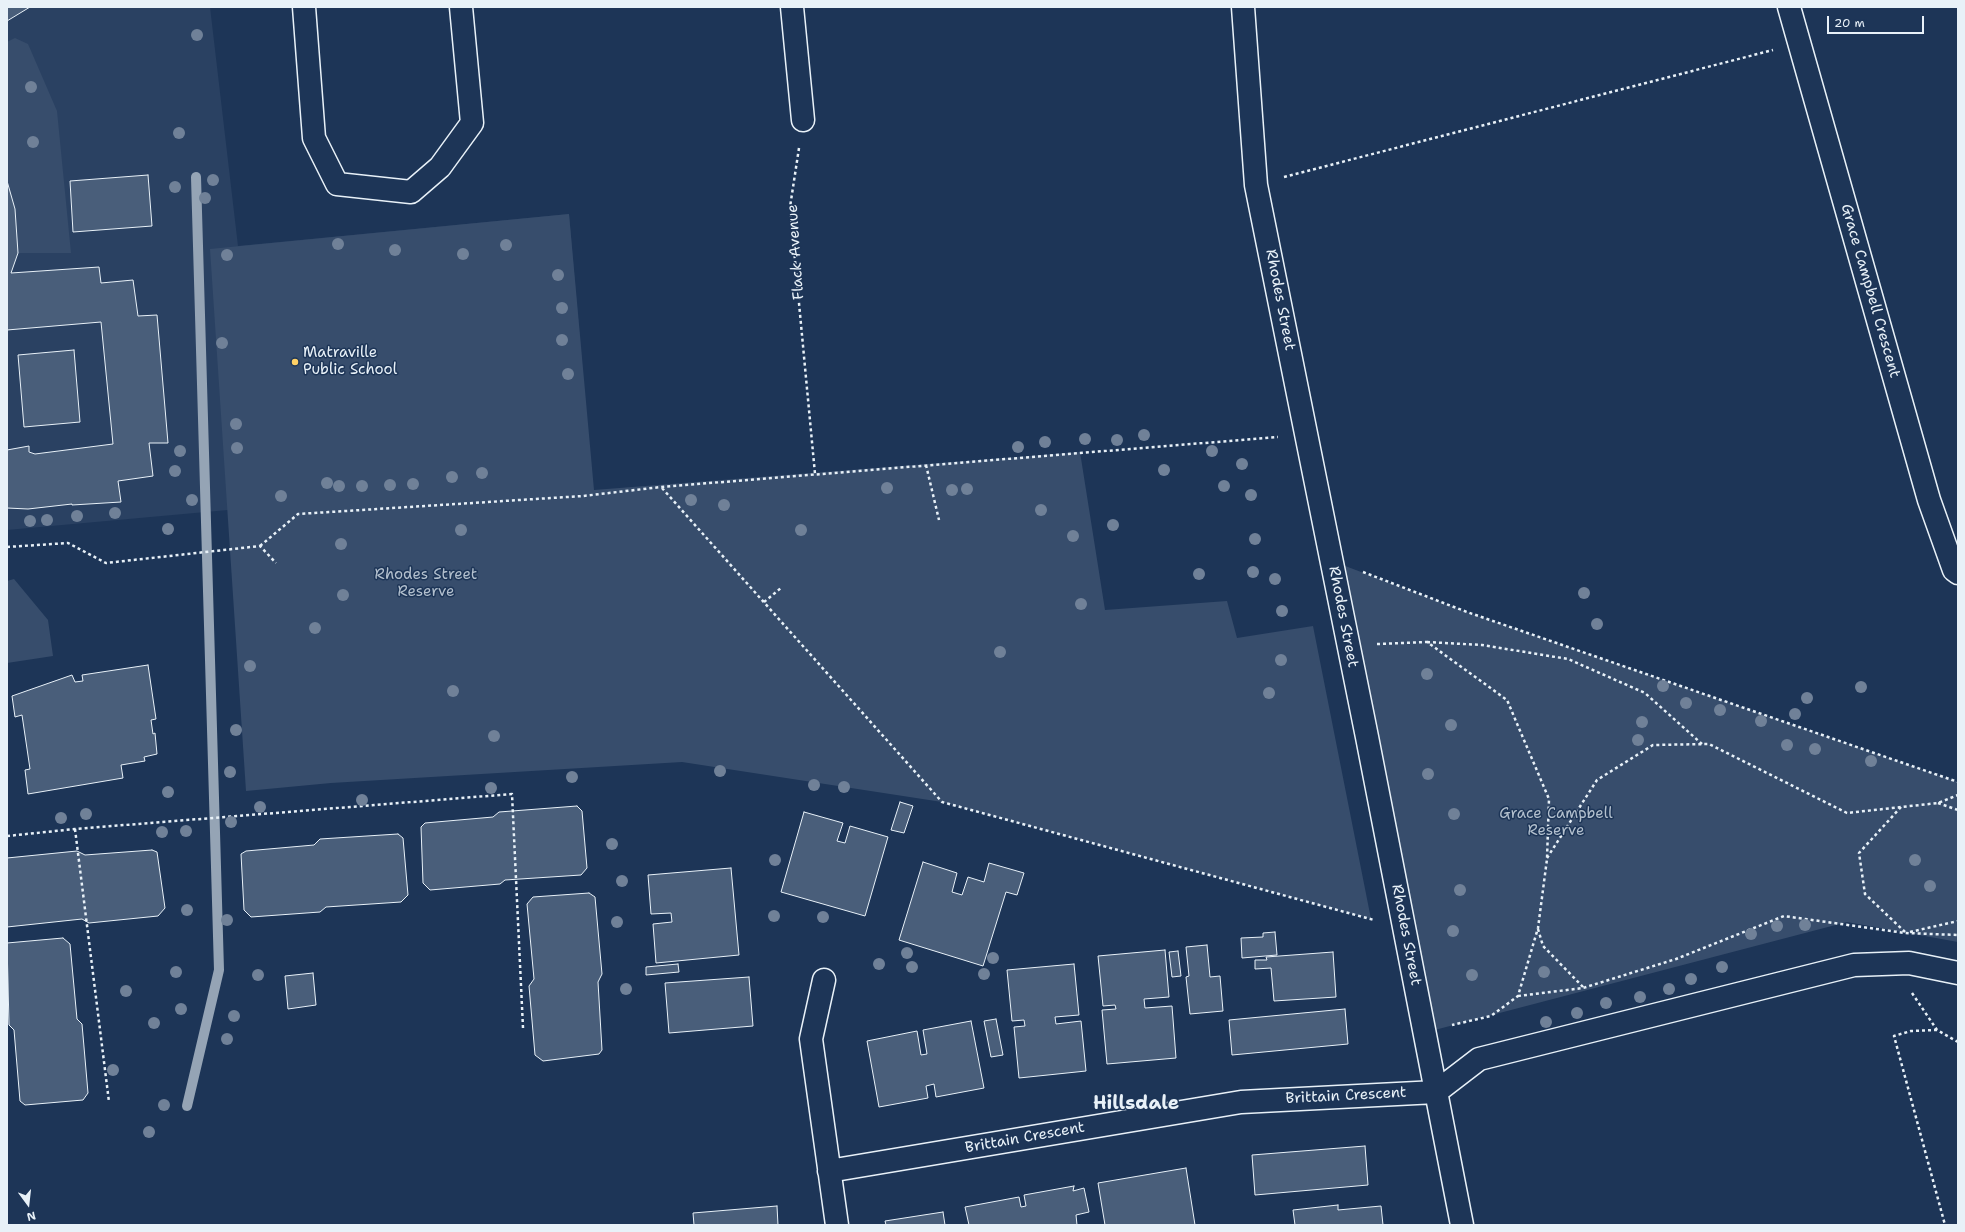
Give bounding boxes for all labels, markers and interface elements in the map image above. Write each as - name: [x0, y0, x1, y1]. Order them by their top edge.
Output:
- scale bar: [1829, 8, 1926, 34]
- text: 20 m: [1834, 15, 1865, 31]
- street label: Grace Campbell Crescent: [1837, 202, 1903, 380]
- street label: Flack Avenue: [784, 204, 808, 300]
- street label: Rhodes Street: [1261, 248, 1299, 352]
- place label: Matraville Public School: [303, 344, 397, 379]
- marker: Matraville Public School: [290, 357, 300, 367]
- street label: Rhodes Street: [1324, 565, 1362, 669]
- park label: Rhodes Street Reserve: [375, 566, 477, 601]
- park label: Grace Campbell Reserve: [1499, 805, 1613, 840]
- street label: Rhodes Street: [1387, 883, 1425, 987]
- street label: Brittain Crescent: [1285, 1084, 1407, 1108]
- district label: Hillsdale: [1093, 1093, 1179, 1115]
- street label: Brittain Crescent: [964, 1119, 1086, 1157]
- north arrow: [8, 1184, 48, 1224]
- text: N: [25, 1208, 37, 1224]

